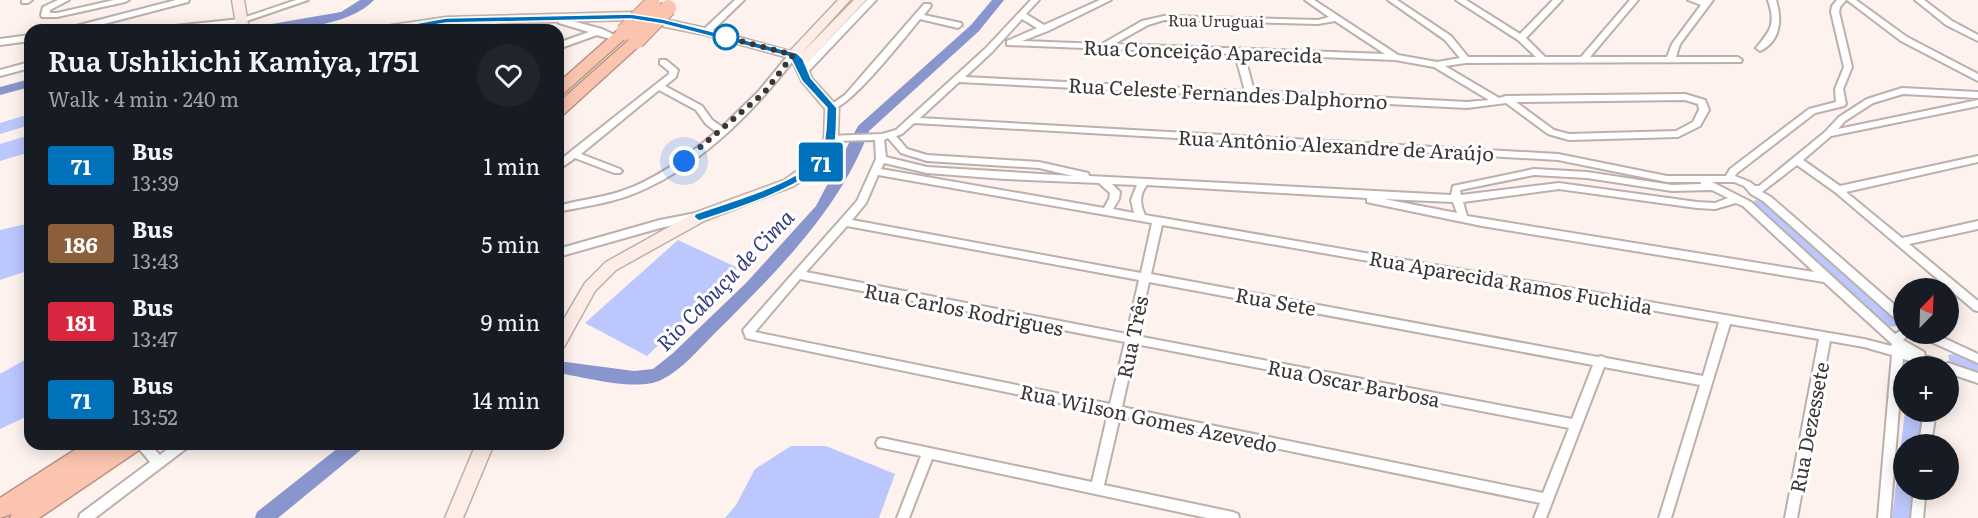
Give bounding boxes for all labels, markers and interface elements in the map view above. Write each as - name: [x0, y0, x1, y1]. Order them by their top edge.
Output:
- street label: Rua Uruguai: [1168, 7, 1264, 33]
- unlabelled marker: [713, 24, 739, 50]
- street label: Rua Conceição Aparecida: [1083, 31, 1323, 69]
- text: Rua Ushikichi Kamiya, 1751: [48, 39, 419, 81]
- button: heart: [477, 44, 540, 107]
- street label: Rua Celeste Fernandes Dalphorno: [1068, 69, 1388, 115]
- text: Walk · 4 min · 240 m: [48, 83, 239, 113]
- street label: Rua Antônio Alexandre de Araújo: [1177, 121, 1495, 167]
- text: Bus: [132, 134, 173, 167]
- line badge: 71: [794, 142, 848, 182]
- your location: [669, 146, 699, 176]
- text: 71: [811, 147, 831, 178]
- text: 1 min: [483, 149, 540, 182]
- text: 71: [71, 150, 91, 181]
- text: 13:39: [132, 167, 179, 197]
- water label: Rio Cabuçu de Cima: [648, 201, 800, 357]
- text: Bus: [132, 212, 173, 245]
- text: 5 min: [481, 227, 540, 260]
- text: 186: [64, 228, 98, 259]
- street label: Rua Aparecida Ramos Fuchida: [1367, 241, 1655, 321]
- text: 13:43: [132, 245, 179, 275]
- street label: Rua Carlos Rodrigues: [862, 274, 1066, 342]
- street label: Rua Sete: [1233, 278, 1319, 322]
- north arrow: [1893, 278, 1959, 344]
- map controls: [1893, 278, 1959, 500]
- text: Bus: [132, 290, 173, 323]
- street label: Rua Três: [1108, 293, 1154, 381]
- text: 9 min: [481, 305, 540, 338]
- text: 181: [66, 306, 96, 337]
- text: 13:47: [132, 323, 178, 353]
- street label: Rua Oscar Barbosa: [1265, 351, 1443, 414]
- button: +: [1893, 356, 1959, 422]
- street label: Rua Dezessete: [1781, 359, 1835, 495]
- text: Bus: [132, 368, 173, 401]
- street label: Rua Wilson Gomes Azevedo: [1017, 375, 1281, 459]
- text: 14 min: [472, 383, 540, 416]
- text: 71: [71, 384, 91, 415]
- text: 13:52: [132, 401, 178, 431]
- button: −: [1893, 434, 1959, 500]

